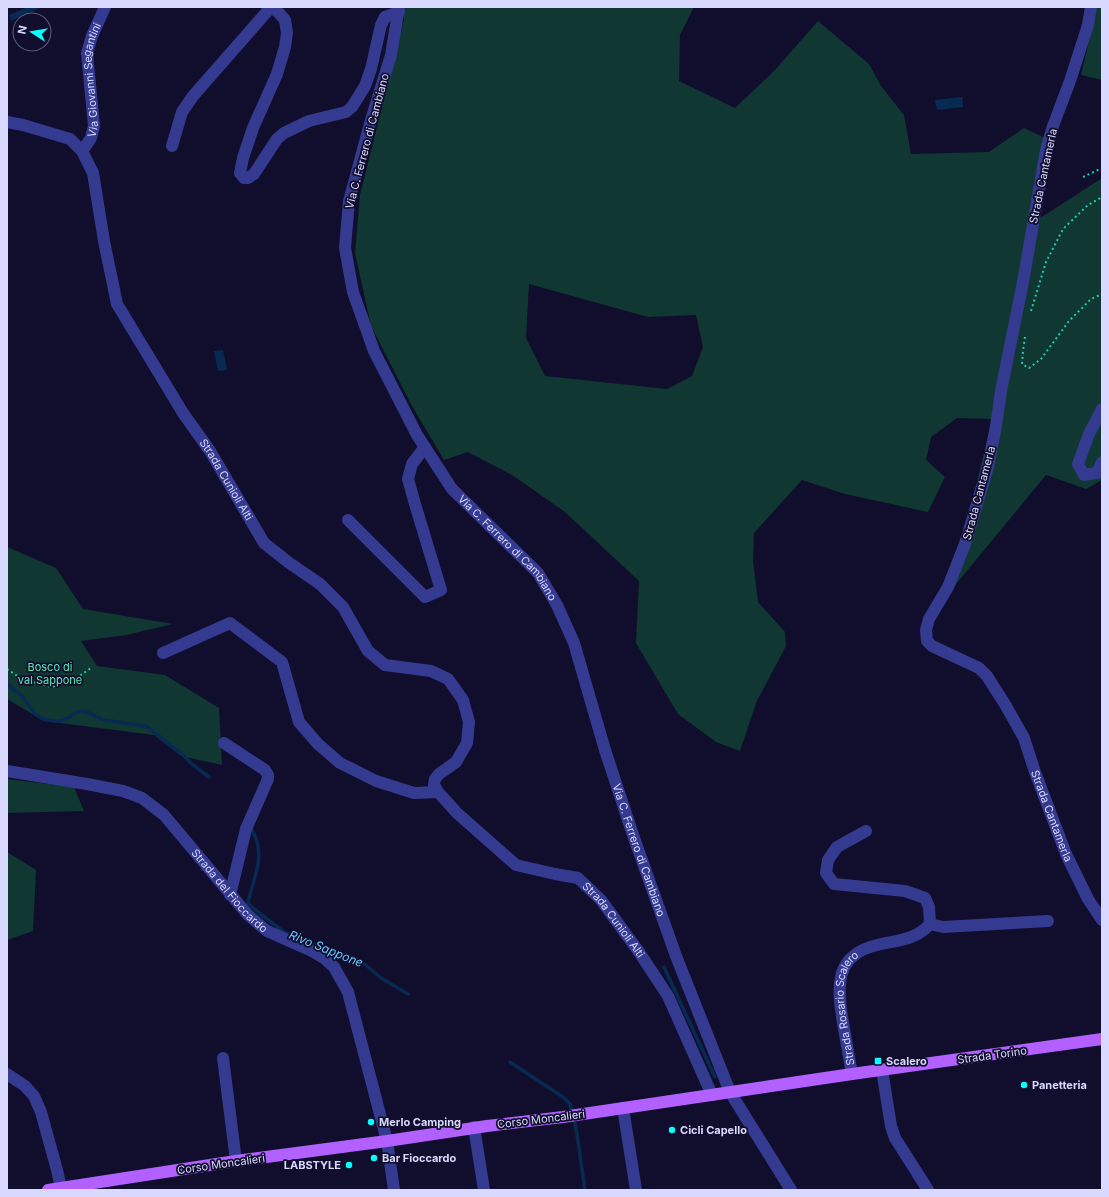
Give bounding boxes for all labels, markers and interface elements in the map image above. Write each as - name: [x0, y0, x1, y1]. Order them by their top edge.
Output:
- north arrow: [12, 12, 52, 52]
- street label: Via Giovanni Segantini: [79, 20, 104, 139]
- text: N: [14, 24, 30, 35]
- street label: Via C. Ferrero di Cambiano: [342, 71, 392, 210]
- street label: Strada Cantamerla: [1026, 127, 1060, 225]
- street label: Strada Cunioli Alti: [197, 436, 256, 523]
- street label: Strada Cantamerla: [960, 444, 998, 542]
- street label: Via C. Ferrero di Cambiano: [455, 492, 560, 603]
- park label: Bosco di val Sappone: [18, 660, 82, 687]
- street label: Strada Cantamerla: [1028, 768, 1076, 864]
- street label: Via C. Ferrero di Cambiano: [610, 782, 669, 919]
- street label: Strada del Fioccardo: [188, 846, 271, 936]
- street label: Strada Cunioli Alti: [580, 879, 648, 960]
- water label: Rivo Sappone: [287, 927, 366, 970]
- street label: Strada Rosario Scalero: [833, 947, 861, 1067]
- street label: Strada Torino: [956, 1043, 1028, 1067]
- place label: Scalero: [886, 1054, 927, 1068]
- marker: Scalero: [873, 1056, 883, 1066]
- place label: Panetteria: [1032, 1078, 1087, 1092]
- marker: Panetteria: [1019, 1080, 1029, 1090]
- street label: Corso Moncalieri: [496, 1107, 586, 1131]
- place label: Merlo Camping: [379, 1115, 461, 1129]
- marker: Merlo Camping: [366, 1117, 376, 1127]
- place label: Cicli Capello: [680, 1123, 747, 1137]
- marker: Cicli Capello: [667, 1125, 677, 1135]
- street label: Corso Moncalieri: [176, 1151, 266, 1177]
- place label: Bar Fioccardo: [382, 1151, 457, 1165]
- marker: Bar Fioccardo: [369, 1153, 379, 1163]
- place label: LABSTYLE: [284, 1158, 341, 1172]
- marker: LABSTYLE: [344, 1160, 354, 1170]

